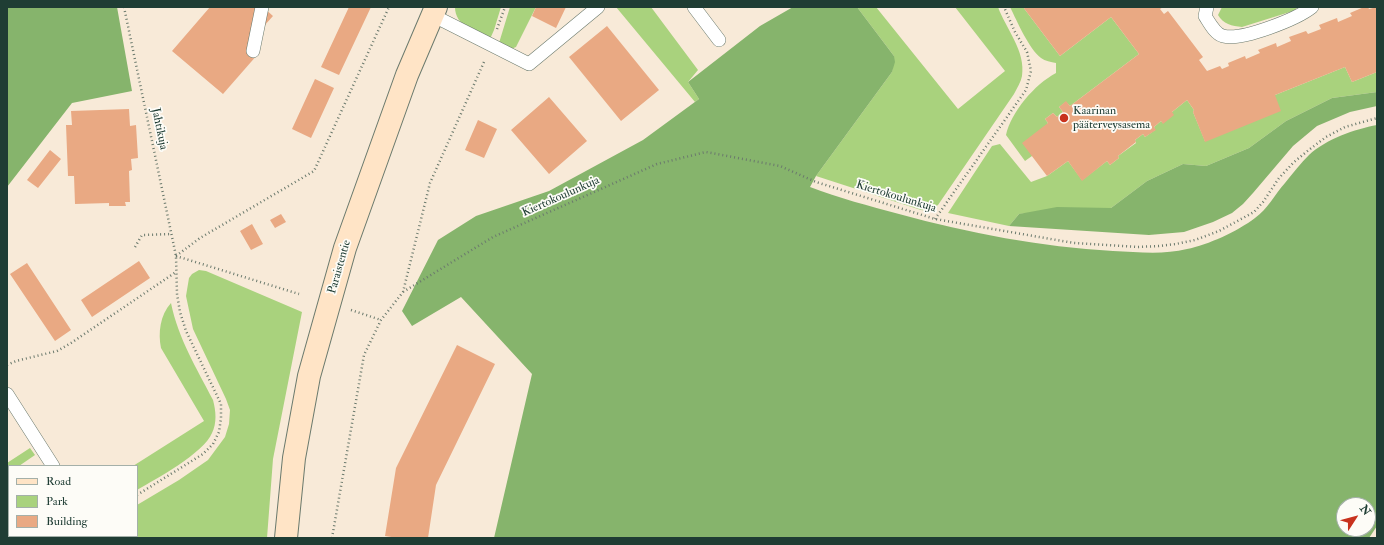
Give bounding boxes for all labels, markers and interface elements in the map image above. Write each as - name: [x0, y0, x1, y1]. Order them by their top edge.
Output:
- place label: Kaarinan pääterveysasema: [1073, 104, 1150, 132]
- street label: Jahtikuja: [148, 107, 170, 151]
- marker: Kaarinan pääterveysasema: [1058, 112, 1070, 124]
- street label: Kiertokoulunkuja: [520, 174, 602, 220]
- street label: Kiertokoulunkuja: [854, 178, 938, 216]
- street label: Paraistentie: [325, 238, 355, 296]
- legend: [8, 465, 138, 537]
- text: Road: [46, 474, 71, 489]
- text: Park: [46, 494, 68, 509]
- north arrow: [1336, 497, 1376, 537]
- text: N: [1357, 502, 1373, 518]
- text: Building: [46, 514, 87, 529]

